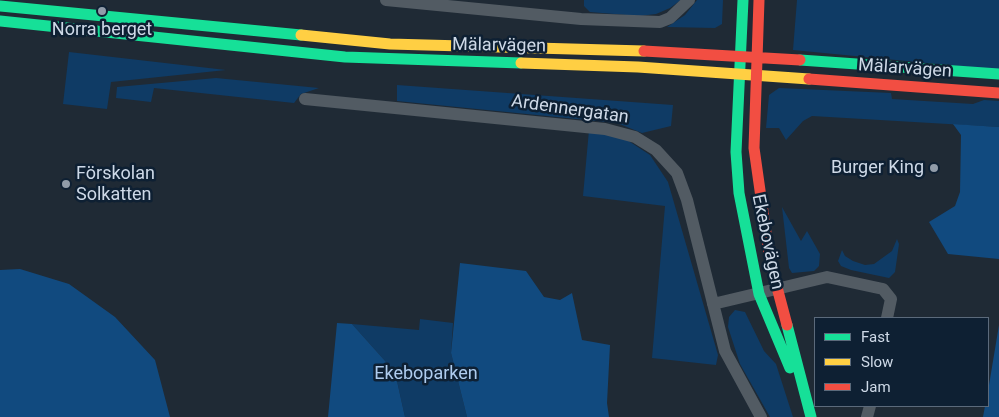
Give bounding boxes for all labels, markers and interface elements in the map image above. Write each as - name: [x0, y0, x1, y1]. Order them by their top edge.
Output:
- marker: Norra berget: [96, 5, 108, 17]
- place label: Norra berget: [52, 19, 152, 41]
- street label: Mälarvägen: [452, 34, 546, 58]
- street label: Mälarvägen: [857, 55, 953, 83]
- street label: Ardennergatan: [510, 91, 630, 129]
- place label: Burger King: [831, 157, 924, 179]
- marker: Burger King: [928, 162, 940, 174]
- place label: Förskolan Solkatten: [76, 163, 155, 205]
- marker: Förskolan Solkatten: [60, 178, 72, 190]
- street label: Ekebovägen: [746, 192, 788, 292]
- legend: [814, 317, 989, 407]
- text: Fast: [861, 328, 890, 346]
- text: Slow: [861, 353, 893, 371]
- park label: Ekeboparken: [374, 363, 478, 385]
- text: Jam: [861, 378, 891, 396]

